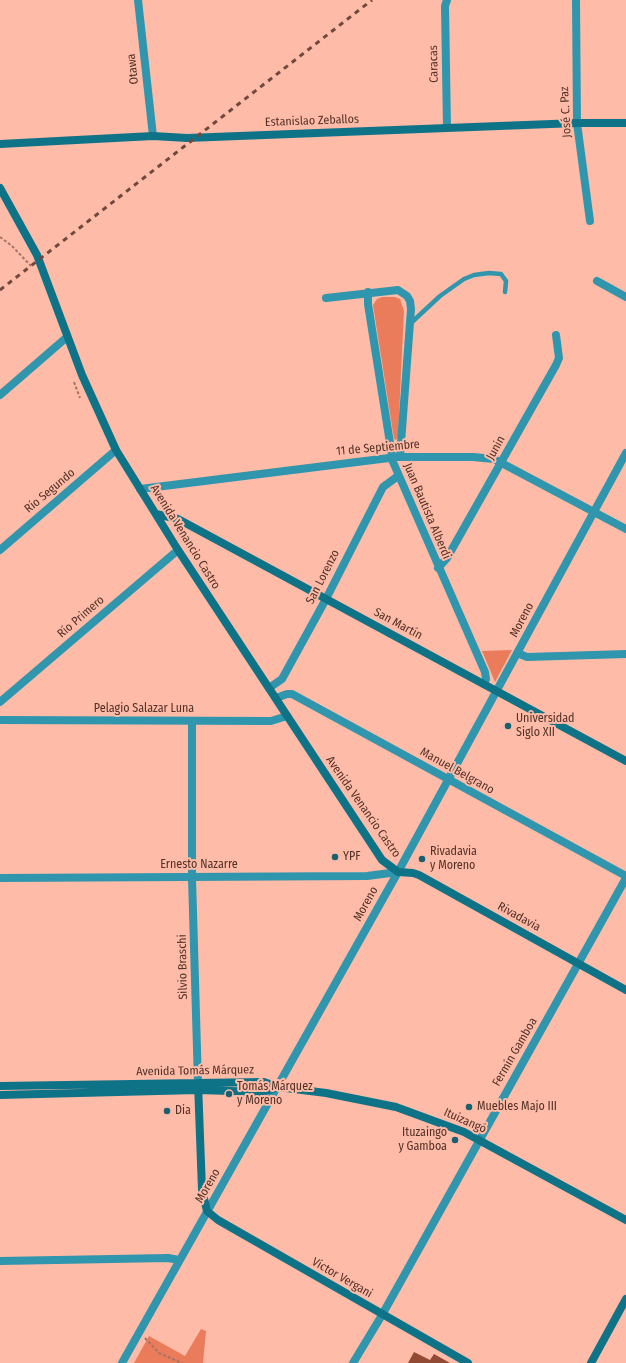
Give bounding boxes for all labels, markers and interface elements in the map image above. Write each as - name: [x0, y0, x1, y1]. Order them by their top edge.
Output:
- street label: Caracas: [426, 45, 442, 83]
- street label: Otawa: [124, 53, 142, 85]
- street label: José C. Paz: [557, 86, 575, 138]
- street label: Estanislao Zeballos: [265, 112, 359, 130]
- street label: Junin: [484, 433, 508, 463]
- street label: 11 de Septiembre: [336, 437, 420, 459]
- street label: Juan Bautista Alberdi: [400, 461, 454, 561]
- street label: Río Segundo: [22, 466, 78, 516]
- street label: Avenida Venancio Castro: [147, 482, 223, 592]
- street label: San Lorenzo: [303, 547, 343, 607]
- street label: Río Primero: [55, 593, 107, 641]
- street label: Moreno: [507, 600, 537, 640]
- street label: San Martín: [371, 605, 425, 643]
- street label: Pelagio Salazar Luna: [94, 702, 194, 716]
- place label: Universidad Siglo XII: [516, 712, 575, 740]
- marker: Universidad Siglo XII: [503, 721, 513, 731]
- street label: Manuel Belgrano: [417, 745, 497, 797]
- street label: Avenida Venancio Castro: [323, 753, 403, 861]
- place label: Rivadavia y Moreno: [430, 845, 477, 873]
- place label: YPF: [343, 850, 361, 864]
- marker: YPF: [330, 852, 340, 862]
- marker: Rivadavia y Moreno: [417, 854, 427, 864]
- street label: Ernesto Nazarre: [160, 858, 238, 872]
- street label: Moreno: [351, 884, 381, 924]
- street label: Rivadavia: [495, 899, 543, 935]
- street label: Silvio Braschi: [175, 934, 191, 1000]
- street label: Fermín Gamboa: [490, 1015, 540, 1089]
- street label: Avenida Tomás Márquez: [136, 1063, 254, 1079]
- place label: Tomás Márquez y Moreno: [237, 1080, 313, 1108]
- marker: Tomás Márquez y Moreno: [224, 1089, 234, 1099]
- place label: Muebles Majo III: [477, 1100, 557, 1114]
- marker: Muebles Majo III: [464, 1102, 474, 1112]
- place label: Dia: [175, 1104, 191, 1118]
- street label: Ituizangó: [442, 1105, 488, 1137]
- marker: Dia: [162, 1106, 172, 1116]
- place label: Ituzaingo y Gamboa: [398, 1126, 447, 1154]
- marker: Ituzaingo y Gamboa: [450, 1135, 460, 1145]
- street label: Moreno: [192, 1166, 224, 1206]
- street label: Víctor Vergani: [309, 1255, 375, 1301]

